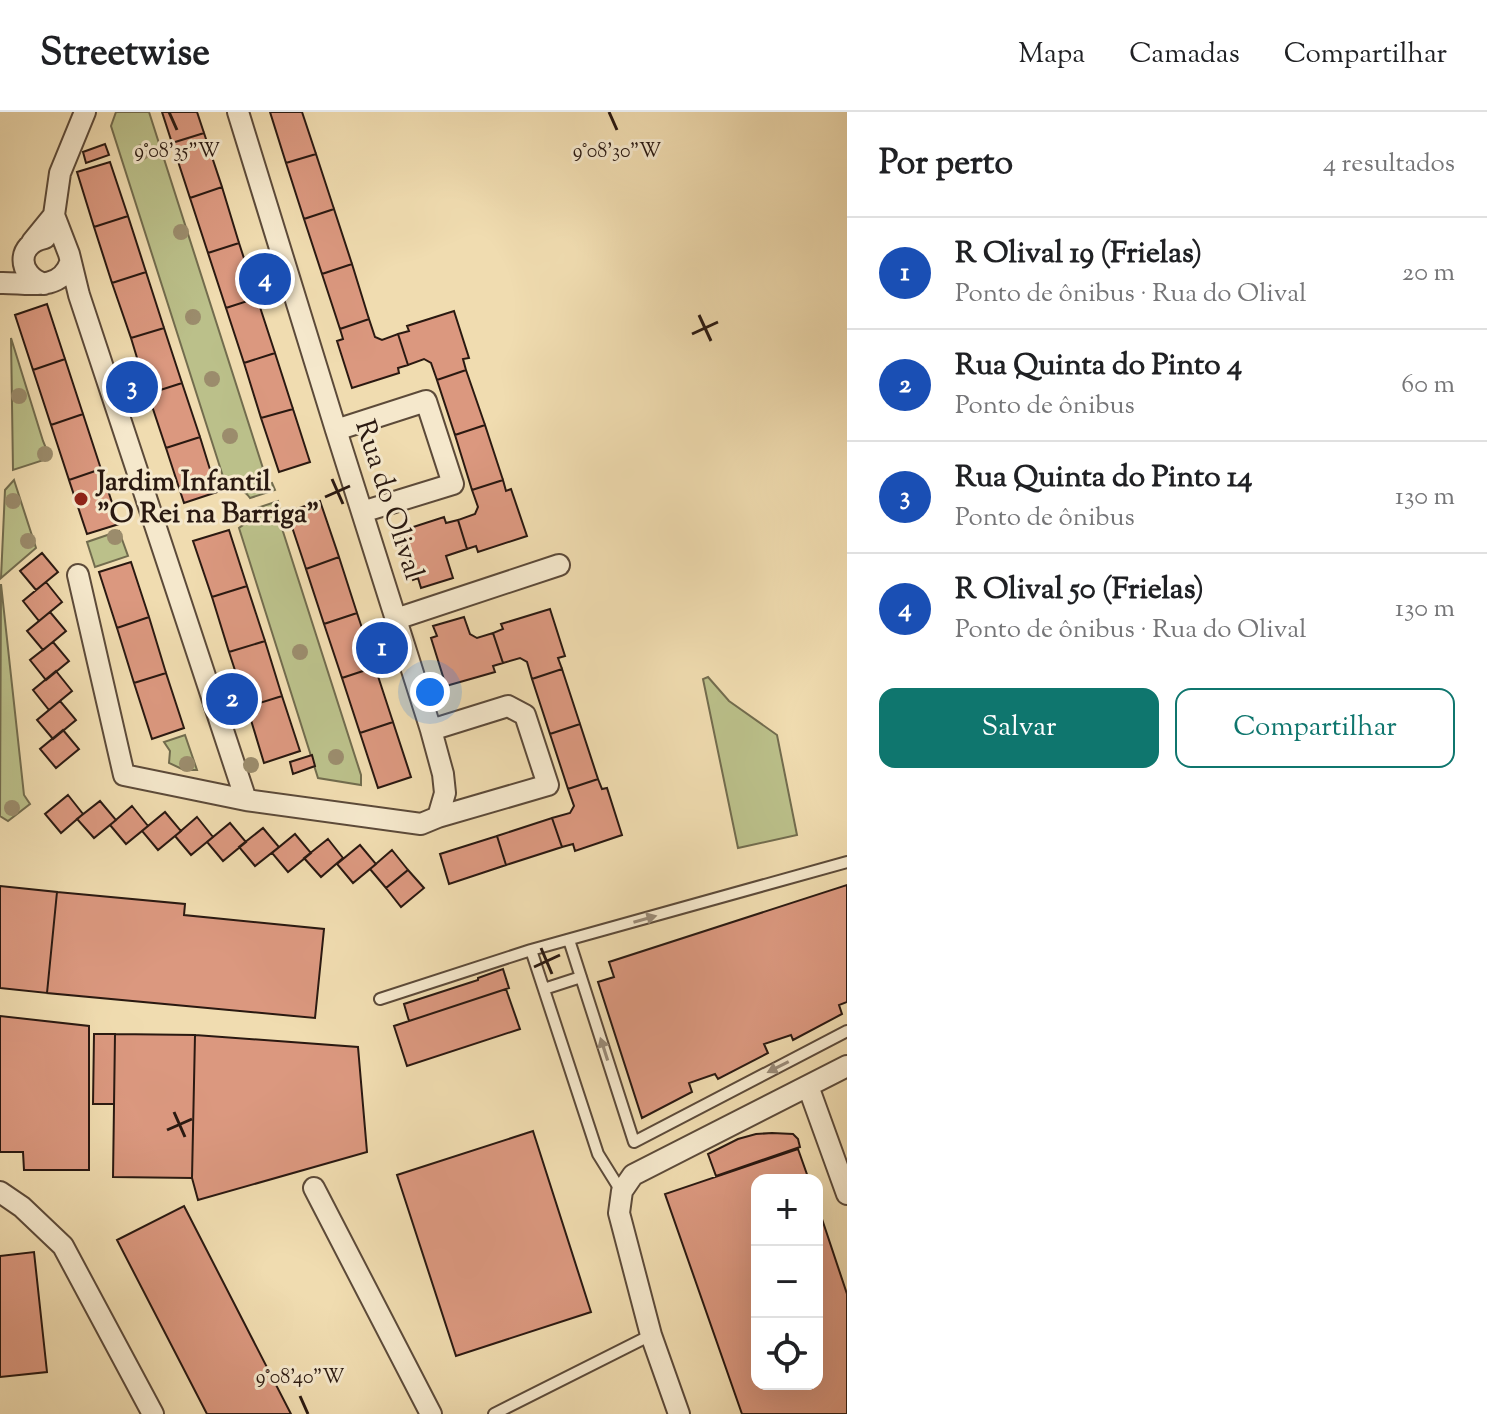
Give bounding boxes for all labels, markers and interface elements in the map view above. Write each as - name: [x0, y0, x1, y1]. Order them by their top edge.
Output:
- text: Streetwise: [40, 28, 210, 82]
- text: Mapa: [1018, 35, 1085, 75]
- text: Camadas: [1129, 35, 1240, 75]
- text: Compartilhar: [1284, 35, 1447, 75]
- text: 9°08'35"W: [134, 138, 220, 167]
- text: 9°08'30"W: [573, 138, 661, 167]
- text: Por perto: [879, 140, 1013, 189]
- text: 4 resultados: [1323, 146, 1455, 183]
- text: R Olival 19 (Frielas): [955, 233, 1202, 276]
- pin: 4: [239, 249, 291, 309]
- text: 1: [901, 255, 909, 292]
- text: 20 m: [1402, 255, 1455, 292]
- text: Ponto de ônibus · Rua do Olival: [955, 276, 1307, 313]
- text: Rua Quinta do Pinto 4: [955, 345, 1242, 388]
- pin: 3: [106, 357, 158, 417]
- text: 2: [899, 367, 911, 404]
- text: 60 m: [1401, 367, 1455, 404]
- text: Ponto de ônibus: [955, 388, 1135, 425]
- street label: Rua do Olival: [343, 415, 433, 585]
- text: Rua Quinta do Pinto 14: [955, 457, 1252, 500]
- place label: Jardim Infantil "O Rei na Barriga": [95, 463, 319, 535]
- text: 3: [900, 479, 910, 516]
- text: 130 m: [1395, 479, 1455, 516]
- marker: Jardim Infantil "O Rei na Barriga": [72, 490, 90, 508]
- text: Ponto de ônibus: [955, 500, 1135, 537]
- text: R Olival 50 (Frielas): [955, 569, 1204, 612]
- text: 4: [898, 591, 912, 628]
- text: 130 m: [1395, 591, 1455, 628]
- text: Ponto de ônibus · Rua do Olival: [955, 612, 1307, 649]
- pin: 1: [356, 618, 408, 678]
- pin: 2: [206, 669, 258, 729]
- your location: [410, 672, 450, 712]
- button: Salvar: [879, 688, 1159, 768]
- button: Compartilhar: [1175, 688, 1455, 768]
- one-way arrow: [632, 912, 657, 924]
- one-way arrow: [597, 1036, 610, 1060]
- one-way arrow: [766, 1060, 789, 1073]
- map controls: [751, 1174, 823, 1390]
- button: +: [751, 1174, 823, 1246]
- button: −: [751, 1246, 823, 1318]
- button: locate: [751, 1318, 823, 1390]
- text: 9°08'40"W: [256, 1364, 344, 1393]

